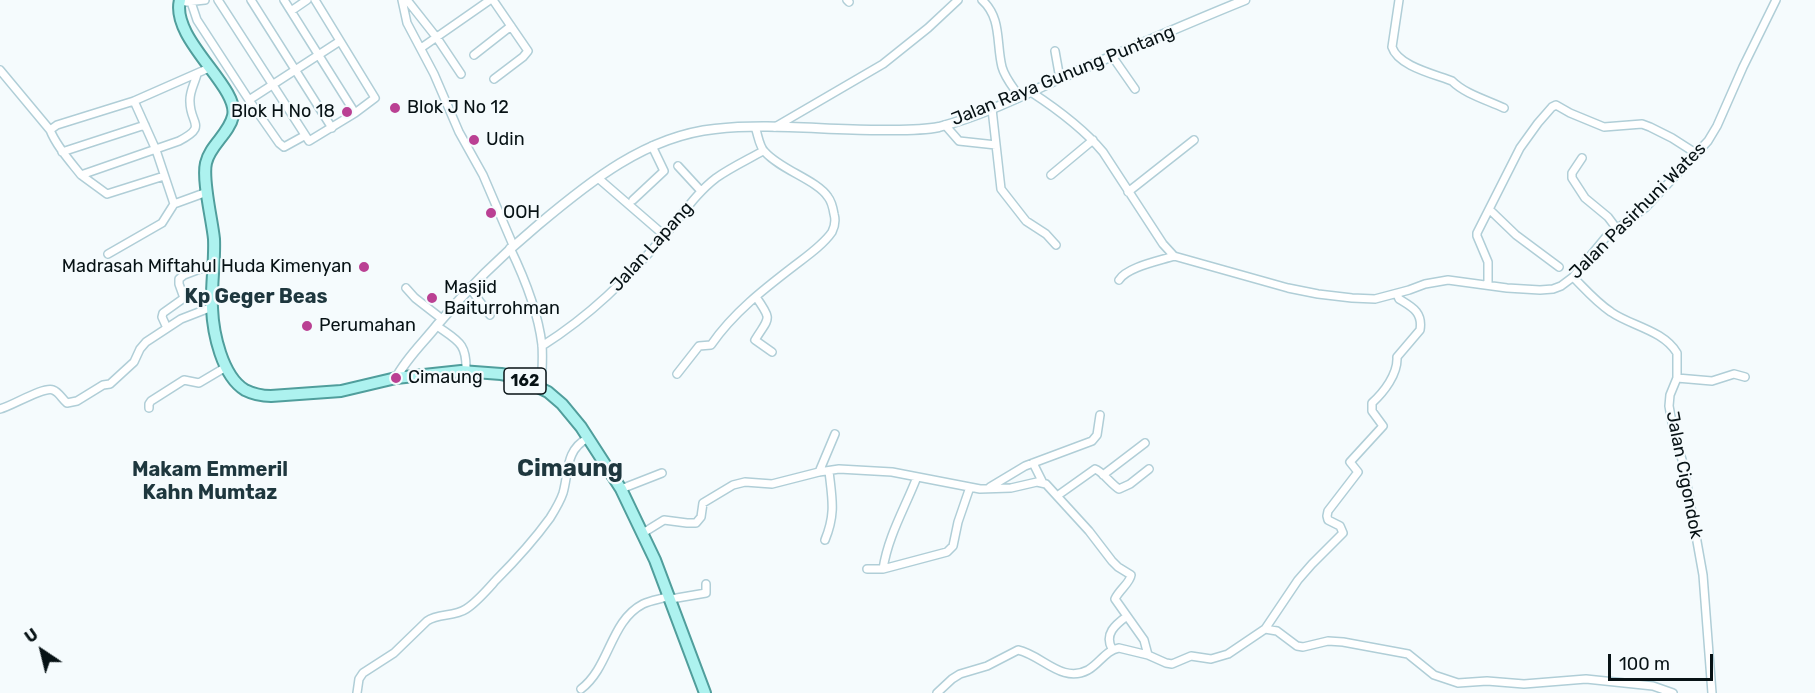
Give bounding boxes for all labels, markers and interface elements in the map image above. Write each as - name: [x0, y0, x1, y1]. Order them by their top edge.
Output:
- street label: Jalan Raya Gunung Puntang: [948, 21, 1178, 131]
- place label: Blok J No 12: [407, 97, 509, 119]
- place label: Blok H No 18: [231, 101, 335, 123]
- marker: Blok J No 12: [388, 101, 402, 115]
- marker: Blok H No 18: [340, 105, 354, 119]
- place label: Udin: [486, 129, 525, 151]
- marker: Udin: [467, 133, 481, 147]
- street label: Jalan Pasirhuni Wates: [1565, 138, 1711, 284]
- street label: Jalan Lapang: [606, 198, 698, 296]
- place label: OOH: [503, 202, 540, 224]
- marker: OOH: [484, 206, 498, 220]
- place label: Madrasah Miftahul Huda Kimenyan: [62, 256, 352, 278]
- marker: Madrasah Miftahul Huda Kimenyan: [357, 260, 371, 274]
- place label: Masjid Baiturrohman: [444, 277, 560, 320]
- district label: Kp Geger Beas: [184, 285, 328, 309]
- marker: Masjid Baiturrohman: [425, 291, 439, 305]
- place label: Perumahan: [319, 315, 416, 337]
- marker: Perumahan: [300, 319, 314, 333]
- place label: Cimaung: [408, 367, 483, 389]
- road number: 162: [504, 368, 546, 394]
- marker: Cimaung: [389, 371, 403, 385]
- street label: Jalan Cigondok: [1661, 409, 1707, 541]
- district label: Cimaung: [517, 455, 623, 483]
- district label: Makam Emmeril Kahn Mumtaz: [132, 458, 288, 505]
- north arrow: [12, 621, 72, 681]
- text: U: [21, 625, 42, 647]
- scale bar: [1611, 642, 1716, 680]
- text: 100 m: [1619, 653, 1670, 675]

